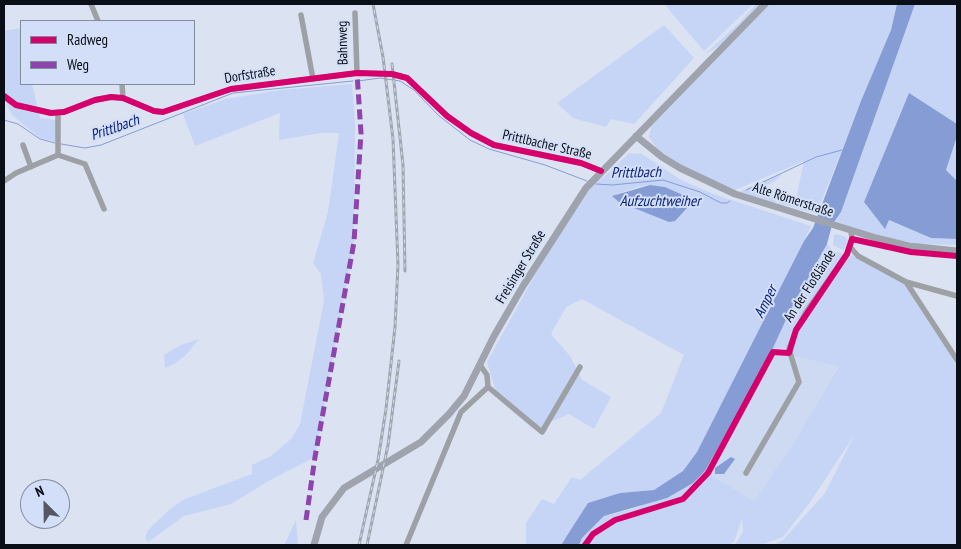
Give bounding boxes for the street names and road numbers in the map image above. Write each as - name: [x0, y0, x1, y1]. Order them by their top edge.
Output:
- street label: Bahnweg: [334, 21, 352, 65]
- street label: Dorfstraße: [223, 63, 277, 87]
- street label: Prittlbacher Straße: [501, 127, 593, 163]
- street label: Alte Römerstraße: [750, 179, 836, 221]
- street label: Freisinger Straße: [492, 227, 550, 307]
- street label: An der Floßlände: [780, 247, 840, 325]

